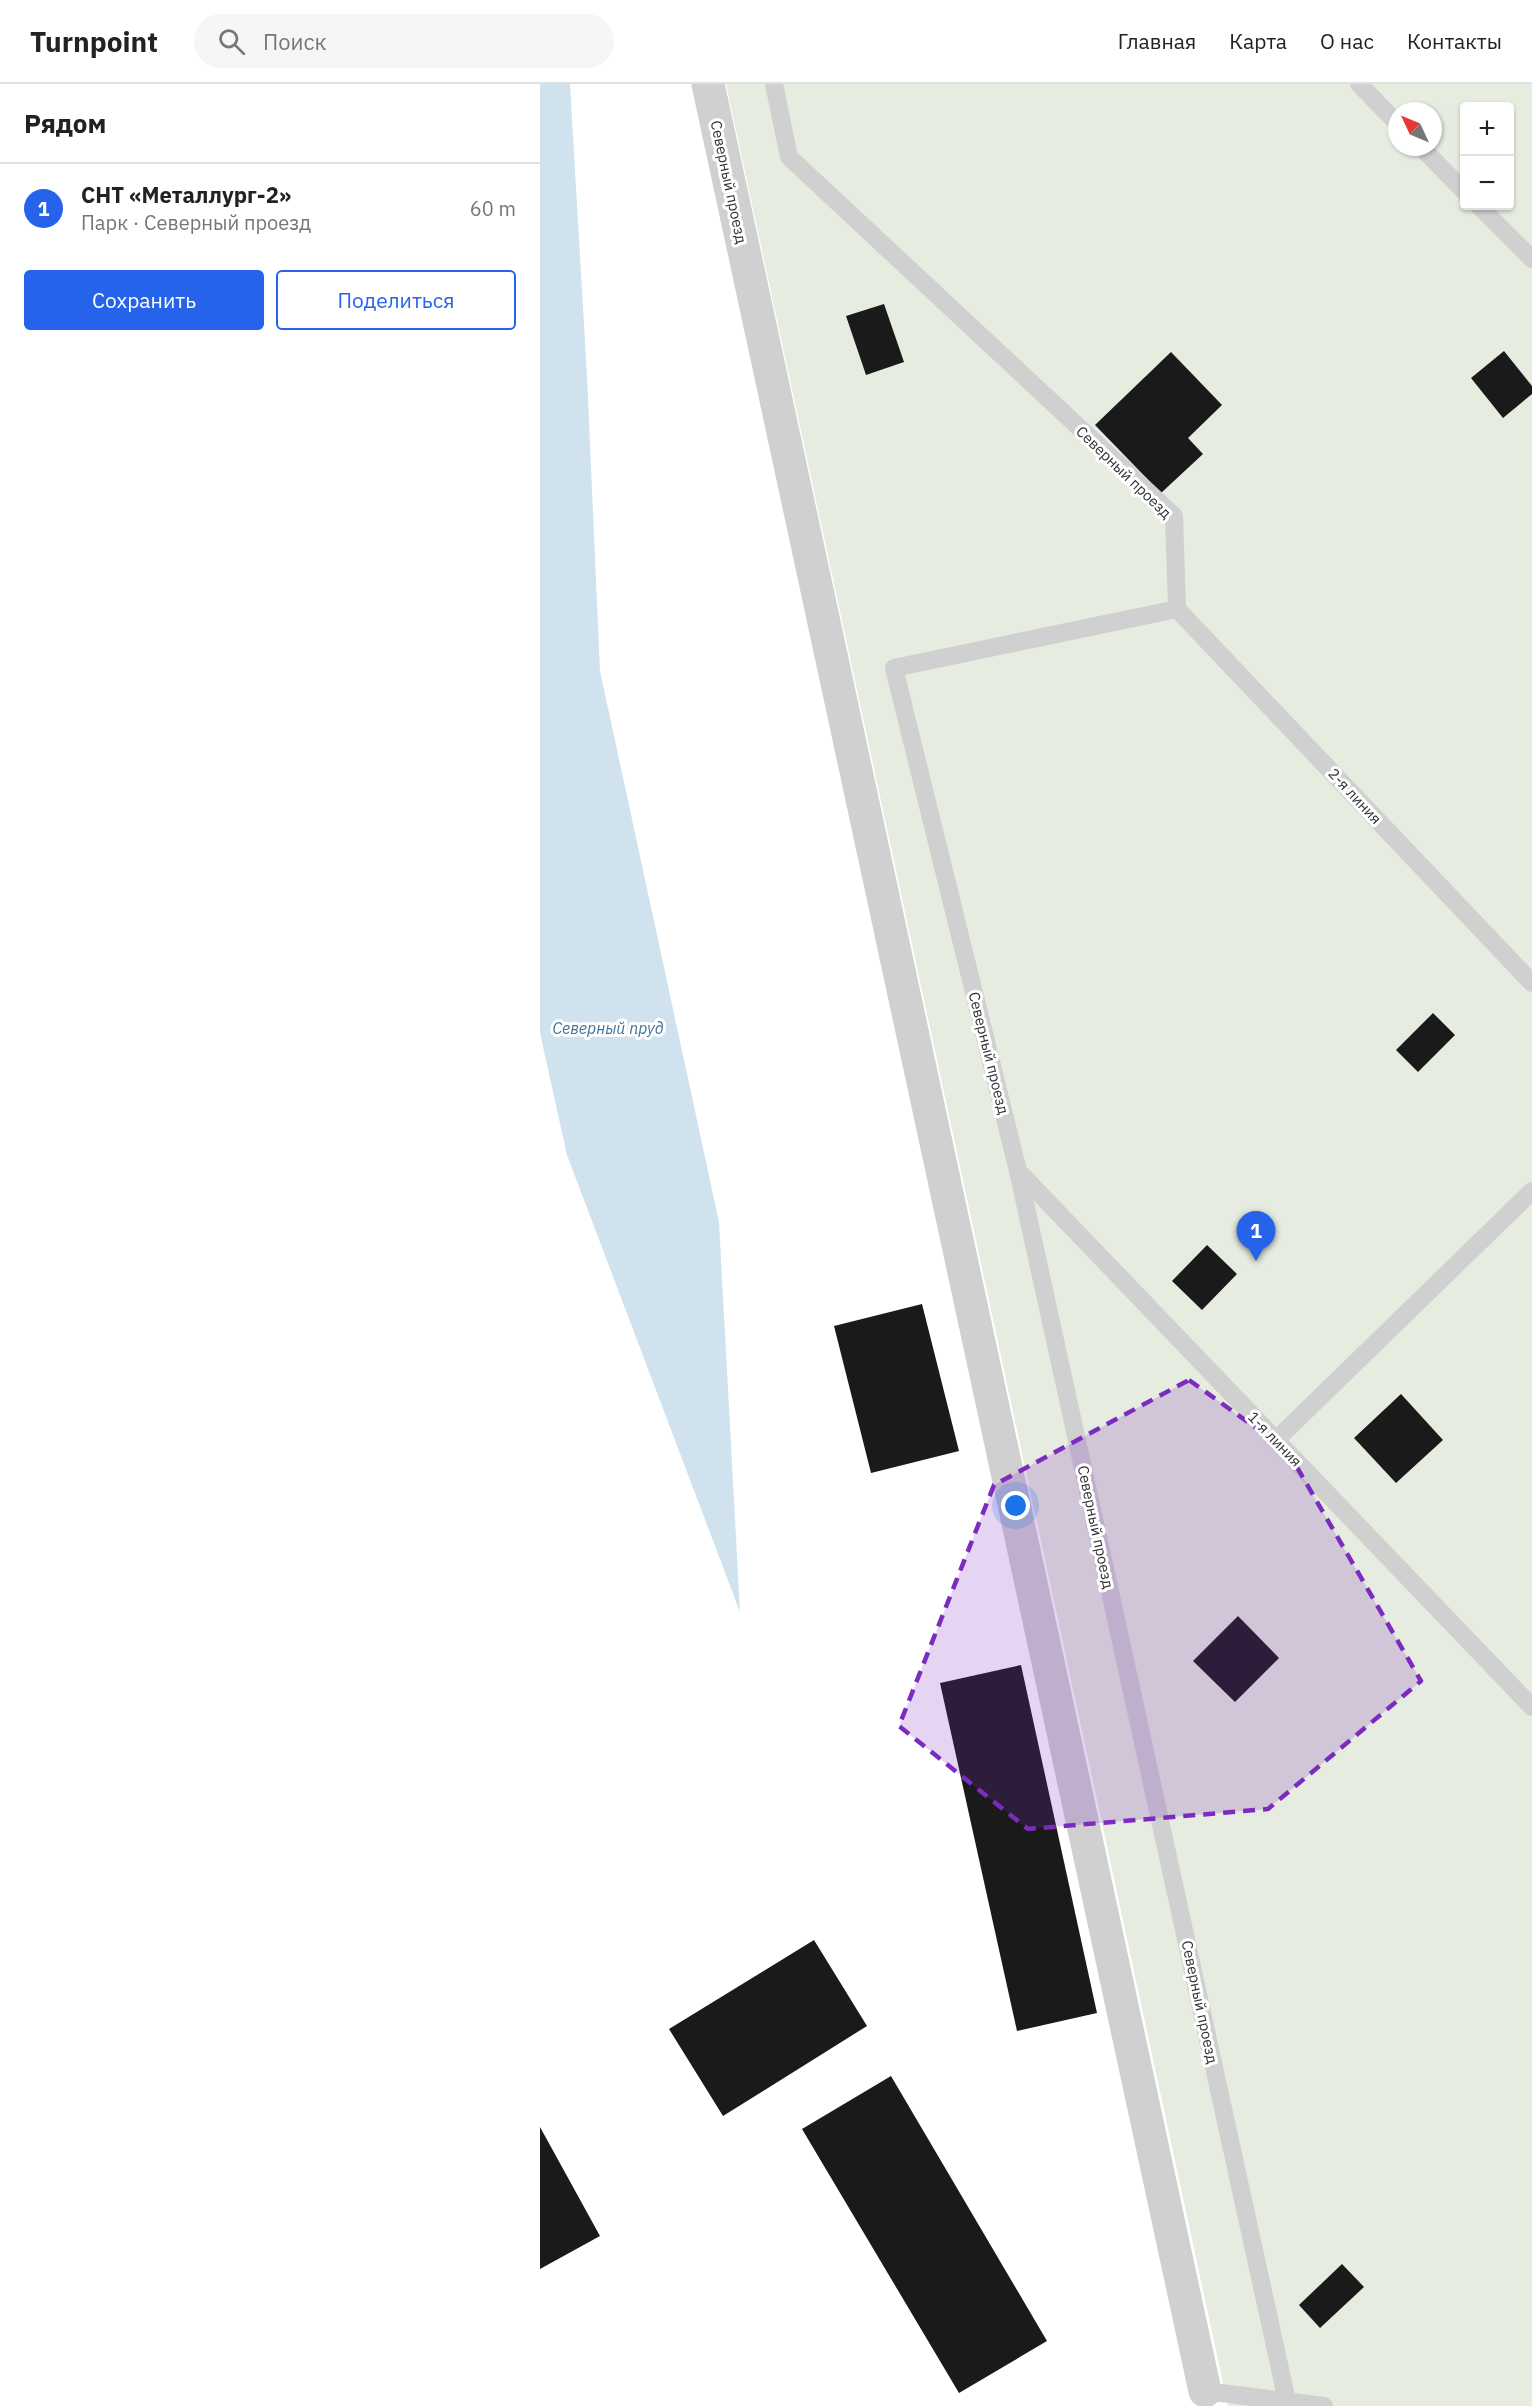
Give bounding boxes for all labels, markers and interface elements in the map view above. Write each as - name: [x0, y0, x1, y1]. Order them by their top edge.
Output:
- search box: [194, 14, 614, 68]
- text: Turnpoint: [30, 23, 158, 60]
- icon: search: [215, 25, 248, 58]
- text: Поиск: [263, 27, 327, 56]
- text: Главная: [1118, 27, 1196, 55]
- text: Карта: [1229, 27, 1287, 55]
- text: О нас: [1320, 27, 1374, 55]
- text: Контакты: [1407, 27, 1502, 55]
- north arrow: [1388, 102, 1442, 156]
- map controls: [1460, 102, 1514, 210]
- button: +: [1460, 102, 1514, 156]
- text: Рядом: [24, 106, 106, 140]
- street label: Северный проезд: [707, 119, 751, 245]
- button: −: [1460, 156, 1514, 210]
- text: СНТ «Металлург-2»: [81, 180, 291, 209]
- text: 1: [38, 195, 50, 222]
- text: 60 m: [470, 195, 516, 222]
- text: Парк · Северный проезд: [81, 209, 311, 236]
- button: Сохранить: [24, 270, 264, 330]
- button: Поделиться: [276, 270, 516, 330]
- street label: Северный проезд: [1072, 422, 1176, 522]
- street label: 2-я линия: [1324, 764, 1386, 828]
- street label: Северный проезд: [965, 990, 1013, 1116]
- water label: Северный пруд: [552, 1018, 664, 1038]
- pin: 1: [1236, 1212, 1276, 1261]
- street label: 1-я линия: [1244, 1407, 1306, 1471]
- street label: Северный проезд: [1074, 1464, 1118, 1590]
- your location: [1001, 1491, 1030, 1520]
- street label: Северный проезд: [1178, 1939, 1222, 2065]

